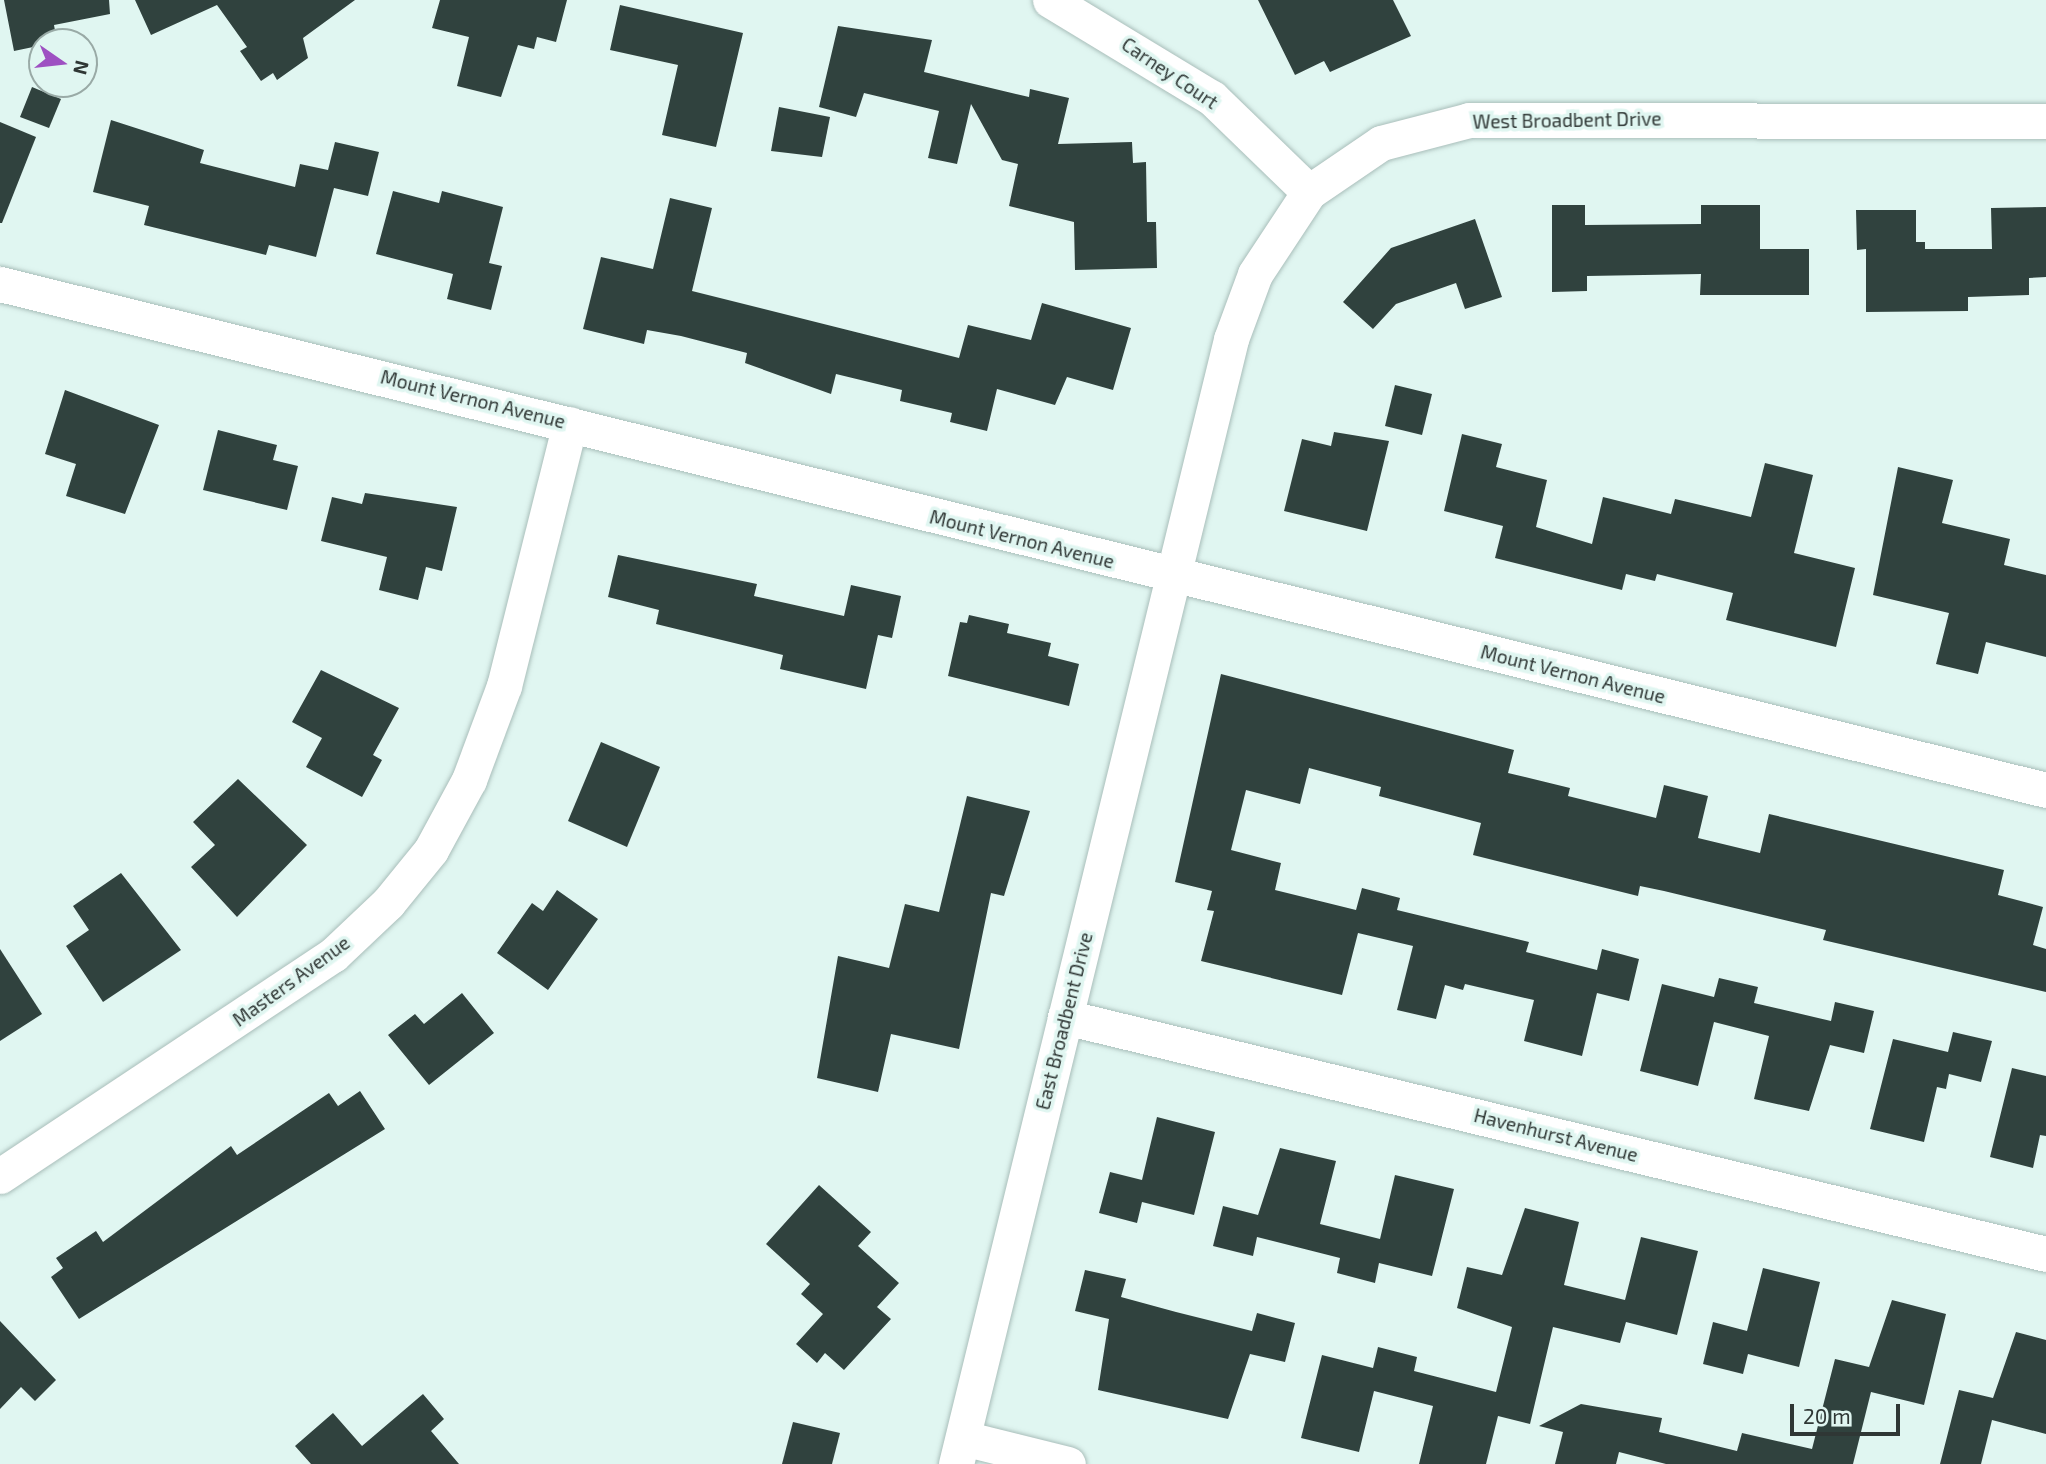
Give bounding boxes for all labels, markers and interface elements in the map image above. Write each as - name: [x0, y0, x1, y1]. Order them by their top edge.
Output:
- north arrow: [28, 28, 98, 98]
- street label: Carney Court: [1117, 32, 1223, 114]
- text: N: [69, 58, 95, 77]
- street label: West Broadbent Drive: [1472, 107, 1662, 133]
- street label: Mount Vernon Avenue: [378, 365, 568, 433]
- street label: Mount Vernon Avenue: [927, 505, 1117, 573]
- street label: Mount Vernon Avenue: [1478, 640, 1668, 708]
- street label: East Broadbent Drive: [1031, 930, 1097, 1112]
- street label: Masters Avenue: [228, 931, 354, 1031]
- street label: Havenhurst Avenue: [1471, 1104, 1641, 1166]
- scale bar: [1794, 1390, 1904, 1434]
- text: 20 m: [1803, 1403, 1851, 1428]

